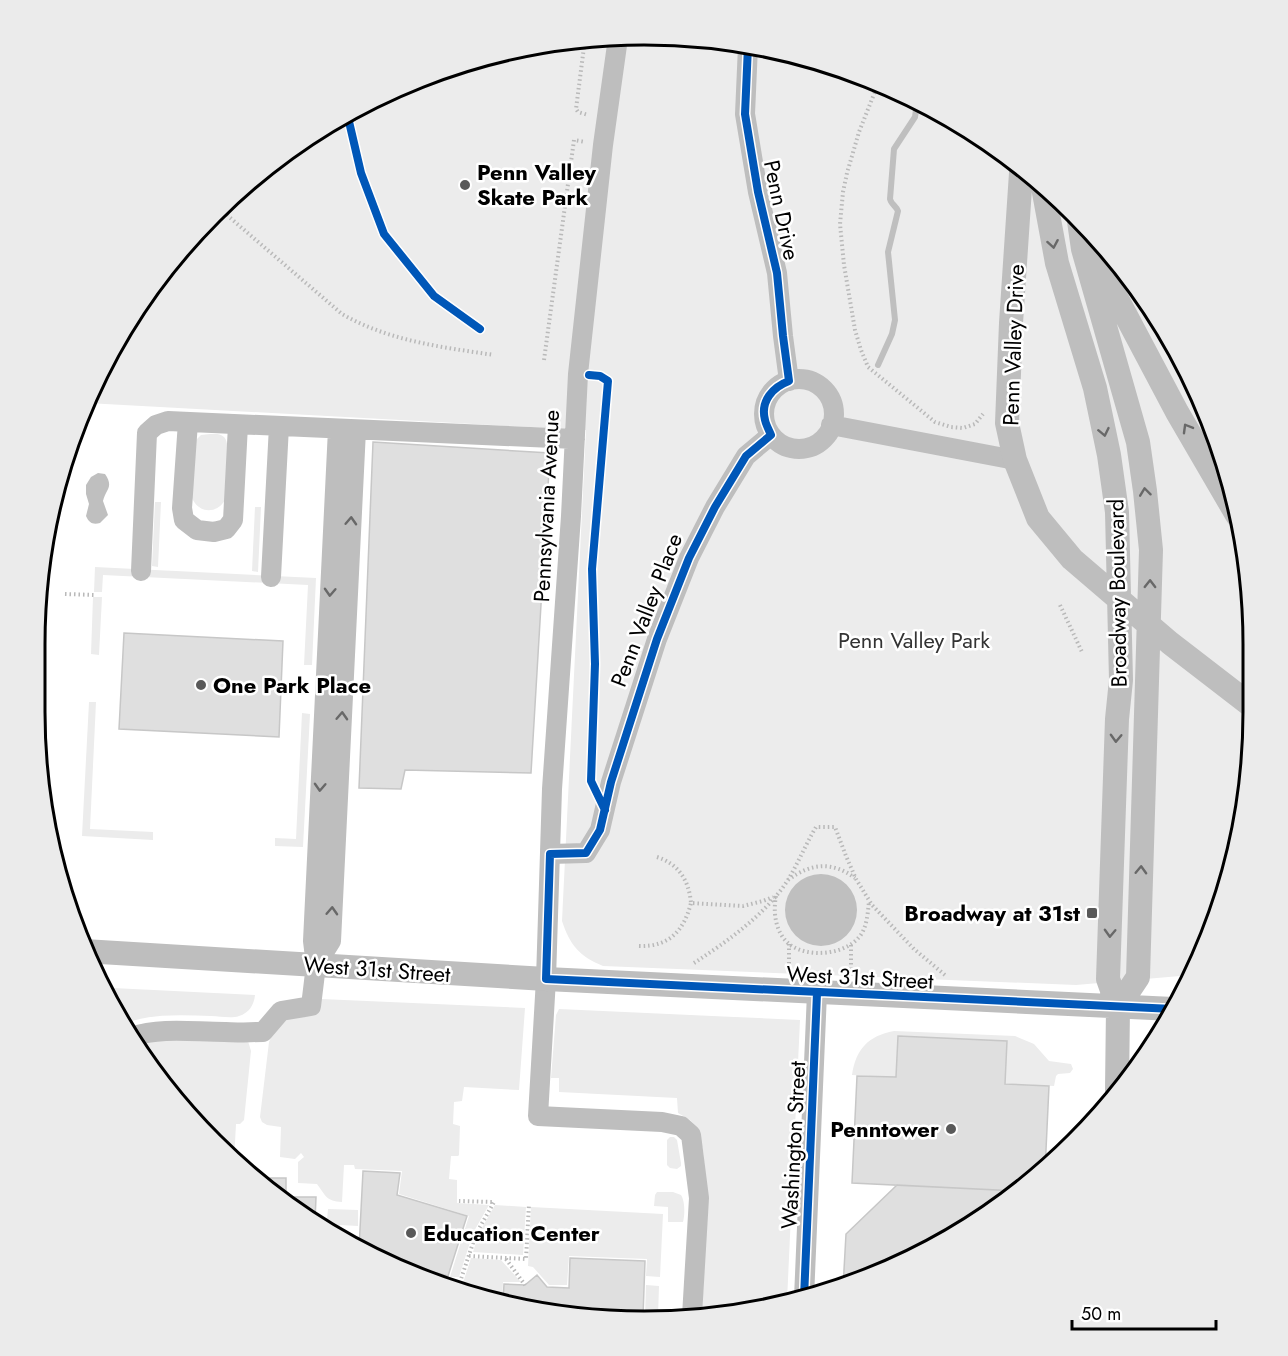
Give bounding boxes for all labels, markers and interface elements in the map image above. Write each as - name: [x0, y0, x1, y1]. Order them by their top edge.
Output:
- place label: Penn Valley Skate Park: [477, 156, 597, 213]
- street label: Penn Drive: [756, 157, 808, 263]
- marker: Penn Valley Skate Park: [458, 178, 472, 192]
- one-way arrow: [1046, 239, 1059, 249]
- street label: Penn Valley Drive: [994, 264, 1032, 426]
- street label: Pennsylvania Avenue: [525, 409, 567, 603]
- one-way arrow: [1183, 424, 1194, 434]
- one-way arrow: [1097, 427, 1110, 437]
- one-way arrow: [1139, 487, 1152, 496]
- street label: Broadway Boulevard: [1099, 498, 1135, 688]
- one-way arrow: [345, 517, 358, 526]
- street label: Penn Valley Place: [602, 529, 690, 691]
- one-way arrow: [1144, 579, 1156, 588]
- one-way arrow: [324, 588, 337, 597]
- park label: Penn Valley Park: [838, 624, 990, 656]
- place label: One Park Place: [213, 669, 371, 701]
- marker: One Park Place: [194, 678, 208, 692]
- one-way arrow: [335, 712, 348, 721]
- one-way arrow: [1110, 734, 1122, 743]
- one-way arrow: [314, 782, 327, 791]
- one-way arrow: [1135, 866, 1148, 875]
- place label: Broadway at 31st: [904, 897, 1080, 929]
- one-way arrow: [326, 906, 339, 915]
- marker: Broadway at 31st: [1085, 906, 1099, 920]
- one-way arrow: [1103, 928, 1116, 937]
- street label: West 31st Street: [302, 948, 452, 990]
- street label: West 31st Street: [786, 957, 935, 997]
- street label: Washington Street: [773, 1059, 813, 1230]
- place label: Penntower: [830, 1113, 939, 1145]
- marker: Penntower: [944, 1122, 958, 1136]
- place label: Education Center: [423, 1217, 600, 1249]
- marker: Education Center: [404, 1226, 418, 1240]
- scale bar: [1072, 1293, 1216, 1331]
- text: 50 m: [1081, 1301, 1121, 1327]

